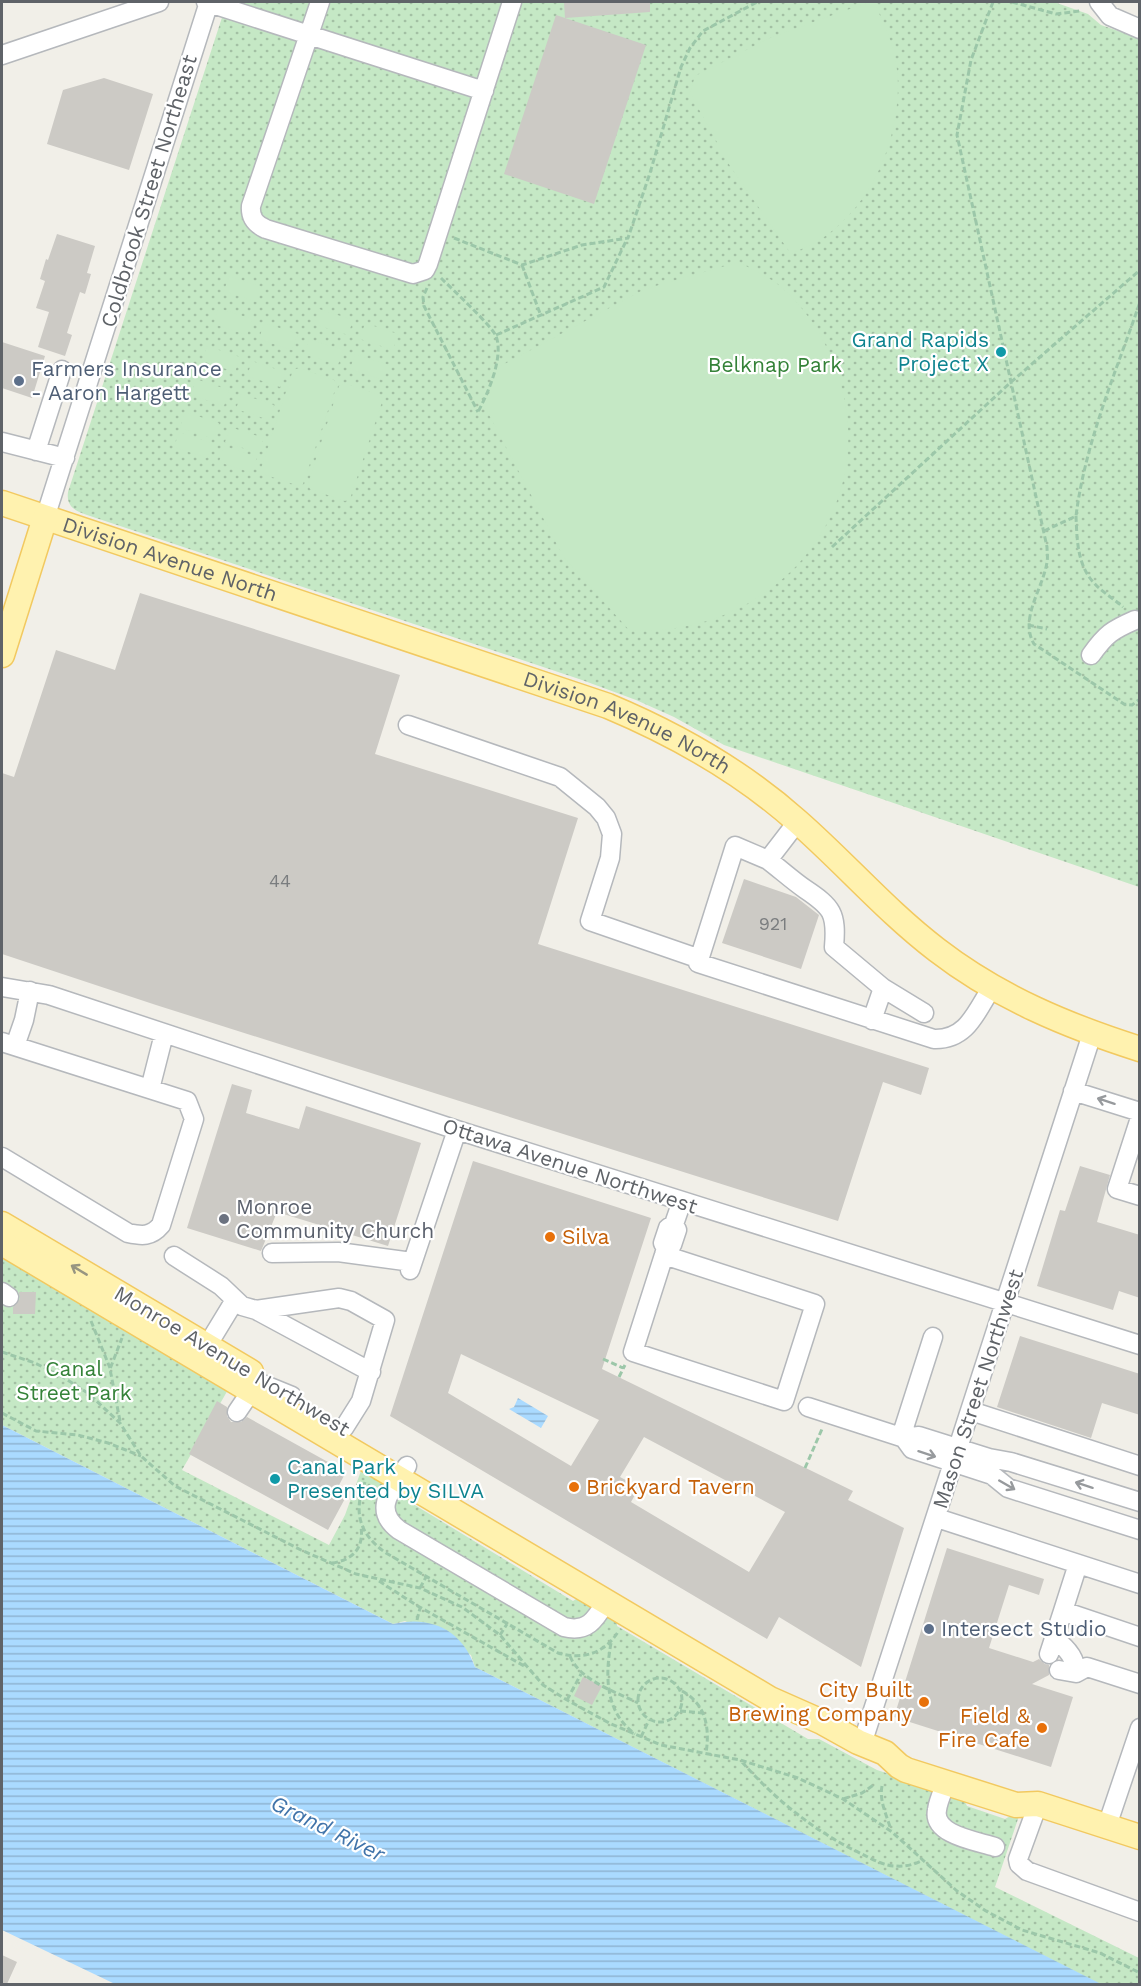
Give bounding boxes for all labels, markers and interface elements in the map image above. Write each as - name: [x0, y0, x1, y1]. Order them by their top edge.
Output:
- street label: Coldbrook Street Northeast: [95, 51, 202, 330]
- place label: Grand Rapids Project X: [851, 327, 989, 376]
- marker: Grand Rapids Project X: [994, 345, 1008, 359]
- park label: Belknap Park: [708, 352, 842, 377]
- place label: Farmers Insurance - Aaron Hargett: [31, 356, 222, 405]
- marker: Farmers Insurance - Aaron Hargett: [12, 374, 26, 388]
- street label: Division Avenue North: [59, 511, 281, 606]
- street label: Division Avenue North: [520, 666, 736, 779]
- house number: 44: [269, 870, 291, 891]
- house number: 921: [759, 913, 787, 934]
- one-way arrow: [1097, 1095, 1116, 1106]
- street label: Ottawa Avenue Northwest: [439, 1112, 701, 1219]
- place label: Monroe Community Church: [236, 1194, 434, 1243]
- marker: Monroe Community Church: [217, 1212, 231, 1226]
- place label: Silva: [562, 1224, 610, 1249]
- marker: Silva: [543, 1230, 557, 1244]
- one-way arrow: [71, 1264, 88, 1276]
- street label: Mason Street Northwest: [927, 1266, 1028, 1512]
- street label: Monroe Avenue Northwest: [110, 1280, 355, 1441]
- park label: Canal Street Park: [16, 1356, 132, 1405]
- one-way arrow: [917, 1450, 936, 1461]
- place label: Canal Park Presented by SILVA: [287, 1454, 484, 1503]
- marker: Canal Park Presented by SILVA: [268, 1472, 282, 1486]
- place label: Brickyard Tavern: [586, 1474, 755, 1499]
- one-way arrow: [998, 1479, 1015, 1491]
- one-way arrow: [1075, 1479, 1094, 1490]
- marker: Brickyard Tavern: [567, 1480, 581, 1494]
- place label: Intersect Studio: [941, 1616, 1106, 1641]
- marker: Intersect Studio: [922, 1622, 936, 1636]
- place label: City Built Brewing Company: [728, 1677, 912, 1726]
- marker: City Built Brewing Company: [917, 1695, 931, 1709]
- place label: Field & Fire Cafe: [938, 1703, 1031, 1752]
- marker: Field & Fire Cafe: [1035, 1721, 1049, 1735]
- water label: Grand River: [267, 1790, 390, 1867]

